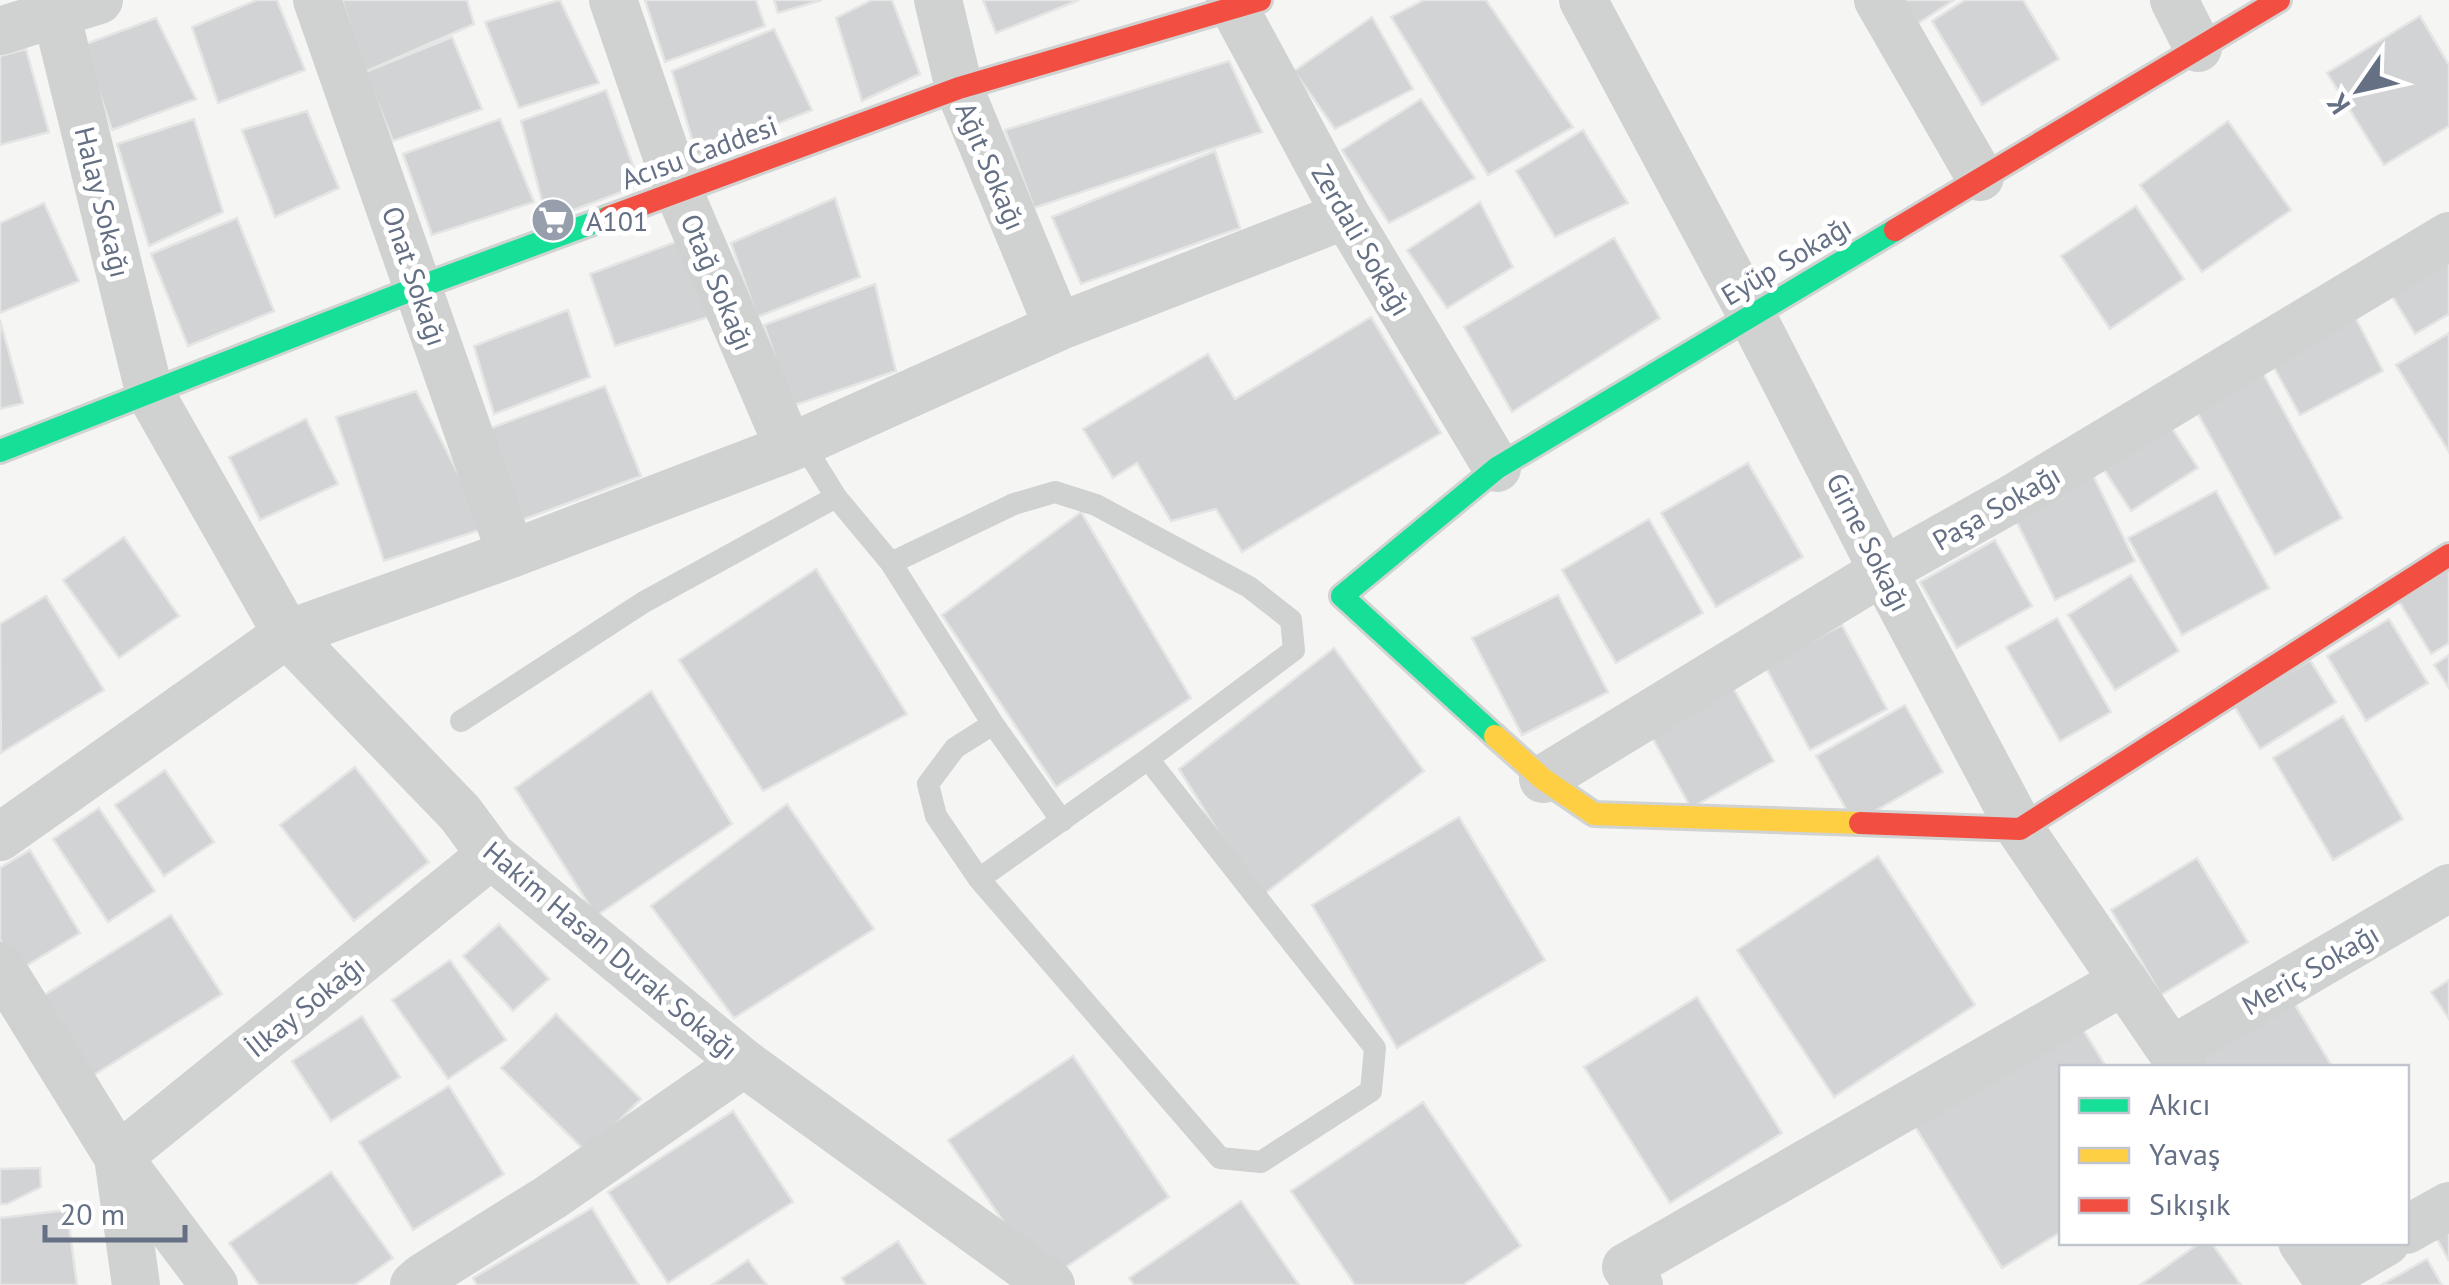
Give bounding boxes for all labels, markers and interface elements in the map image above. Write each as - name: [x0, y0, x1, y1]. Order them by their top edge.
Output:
- north arrow: [2309, 40, 2409, 140]
- text: K: [2317, 86, 2358, 122]
- street label: Ağıt Sokağı: [948, 97, 1034, 235]
- street label: Acısu Caddesi: [616, 107, 782, 197]
- street label: Halay Sokağı: [66, 123, 140, 281]
- street label: Zerdali Sokağı: [1304, 157, 1420, 323]
- supermarket icon: A101: [530, 197, 576, 243]
- street label: Onat Sokağı: [374, 201, 456, 351]
- place label: A101: [586, 202, 648, 239]
- street label: Eyüp Sokağı: [1714, 207, 1858, 313]
- street label: Otağ Sokağı: [673, 208, 763, 356]
- street label: Paşa Sokağı: [1926, 456, 2066, 558]
- street label: Girne Sokağı: [1818, 466, 1920, 618]
- street label: Hakim Hasan Durak Sokağı: [476, 832, 746, 1068]
- street label: Meriç Sokağı: [2235, 915, 2385, 1023]
- street label: İlkay Sokağı: [238, 947, 372, 1065]
- legend: [2059, 1065, 2409, 1245]
- text: Akıcı: [2149, 1084, 2211, 1123]
- text: Yavaş: [2149, 1134, 2220, 1173]
- scale bar: [45, 1180, 185, 1242]
- text: Sıkışık: [2149, 1184, 2231, 1223]
- text: 20 m: [60, 1194, 125, 1233]

